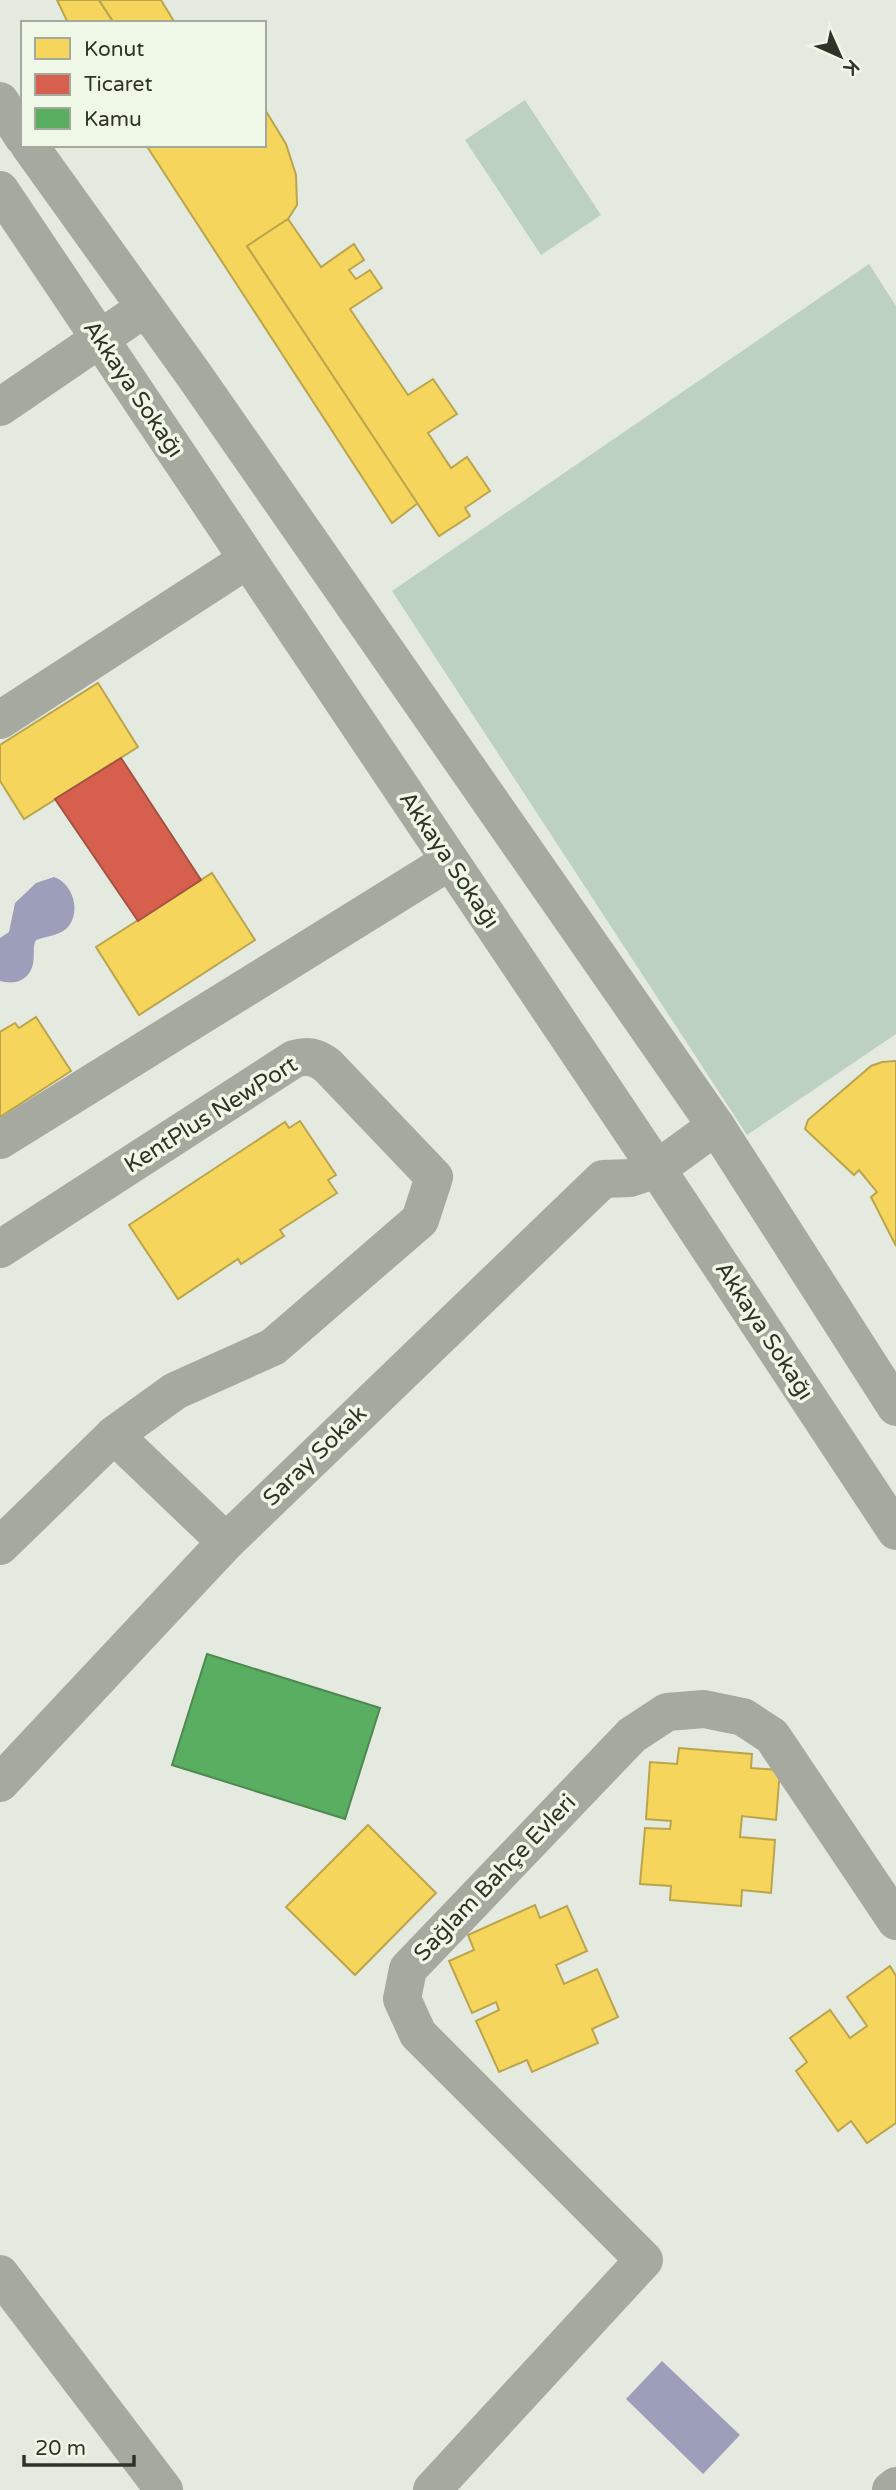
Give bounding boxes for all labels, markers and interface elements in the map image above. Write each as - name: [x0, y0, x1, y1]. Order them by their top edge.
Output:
- legend: [21, 21, 266, 147]
- north arrow: [805, 21, 875, 91]
- text: Konut: [84, 37, 144, 62]
- text: K: [839, 55, 864, 80]
- text: Ticaret: [84, 72, 152, 97]
- text: Kamu: [84, 107, 142, 132]
- street label: Akkaya Sokağı: [77, 315, 189, 463]
- street label: Akkaya Sokağı: [393, 786, 505, 934]
- street label: KentPlus NewPort: [119, 1050, 303, 1180]
- street label: Akkaya Sokağı: [709, 1257, 819, 1405]
- street label: Saray Sokak: [257, 1400, 373, 1512]
- street label: Sağlam Bahçe Evleri: [408, 1789, 582, 1967]
- scale bar: [24, 2424, 135, 2468]
- text: 20 m: [35, 2436, 86, 2461]

